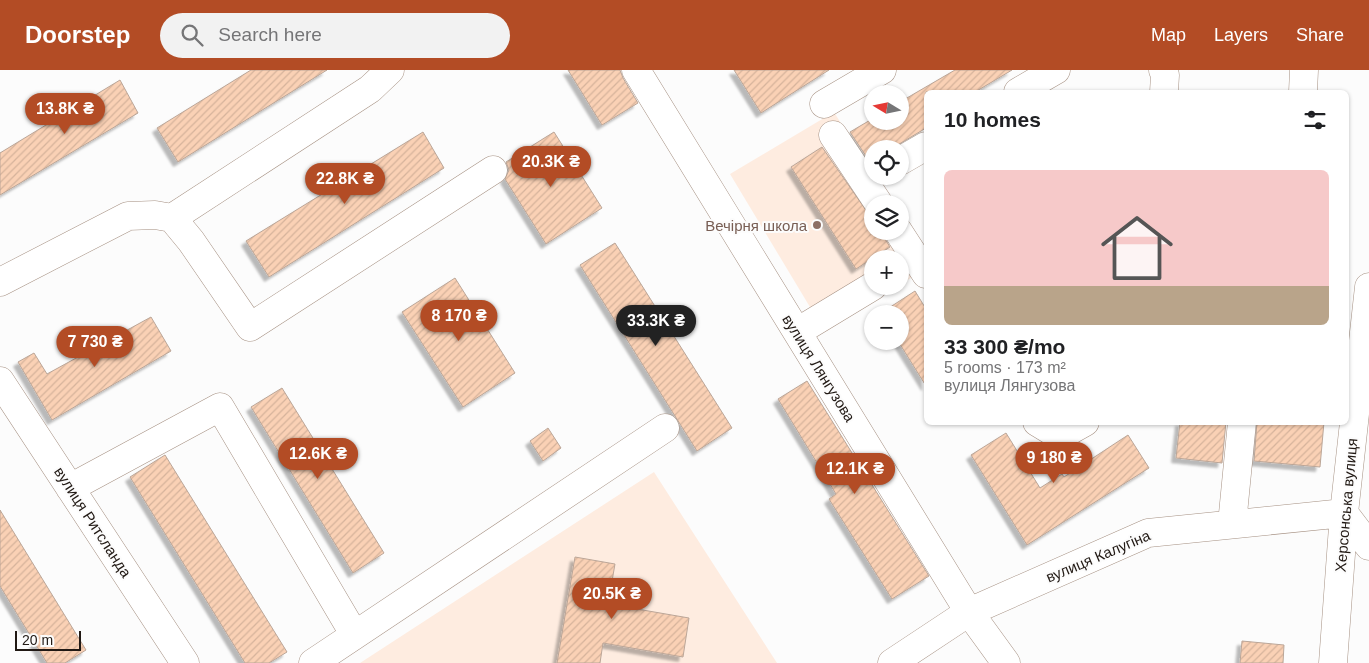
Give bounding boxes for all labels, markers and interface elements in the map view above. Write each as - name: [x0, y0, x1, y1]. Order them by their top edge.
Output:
- search box: [160, 13, 510, 58]
- text: Doorstep: [25, 21, 130, 48]
- icon: search: [178, 21, 206, 49]
- text: Search here: [218, 24, 322, 45]
- text: Map: [1151, 25, 1186, 45]
- text: Layers: [1214, 25, 1268, 45]
- text: Share: [1296, 25, 1344, 45]
- north arrow: [864, 85, 909, 130]
- map controls: [864, 85, 909, 350]
- pin: 13.8K ₴: [19, 92, 111, 135]
- text: 13.8K ₴: [36, 100, 94, 117]
- icon: filters: [1301, 106, 1329, 134]
- text: 10 homes: [944, 108, 1041, 131]
- button: locate: [864, 140, 909, 185]
- pin: 20.3K ₴: [505, 146, 597, 188]
- text: 20.3K ₴: [522, 153, 580, 170]
- pin: 22.8K ₴: [299, 162, 391, 205]
- text: 22.8K ₴: [316, 170, 374, 187]
- button: layers: [864, 195, 909, 240]
- icon: home: [1092, 203, 1182, 293]
- place label: Вечірня школа: [705, 217, 808, 234]
- marker: Вечірня школа: [811, 219, 823, 231]
- button: +: [864, 250, 909, 295]
- pin: 8 170 ₴: [413, 300, 505, 342]
- pin: 33.3K ₴: [610, 304, 702, 347]
- button: −: [864, 305, 909, 350]
- text: 8 170 ₴: [431, 307, 487, 324]
- street label: вулиця Лянгузова: [779, 311, 859, 425]
- text: 33.3K ₴: [627, 312, 685, 329]
- pin: 7 730 ₴: [49, 326, 141, 368]
- text: 7 730 ₴: [67, 333, 123, 350]
- text: 33 300 ₴/mo: [944, 335, 1065, 358]
- text: 5 rooms · 173 m²: [944, 359, 1066, 376]
- text: вулиця Лянгузова: [944, 377, 1075, 394]
- street label: Херсонська вулиця: [1332, 437, 1360, 573]
- pin: 12.6K ₴: [272, 438, 364, 480]
- pin: 9 180 ₴: [1008, 442, 1100, 484]
- text: 12.6K ₴: [289, 445, 347, 462]
- text: 9 180 ₴: [1026, 449, 1082, 466]
- pin: 12.1K ₴: [809, 452, 901, 495]
- text: 12.1K ₴: [826, 460, 884, 477]
- street label: вулиця Ритсланда: [51, 464, 135, 581]
- street label: вулиця Калугіна: [1043, 526, 1153, 586]
- pin: 20.5K ₴: [566, 578, 658, 620]
- text: 20.5K ₴: [583, 585, 641, 602]
- scale bar: [15, 628, 81, 651]
- text: 20 m: [22, 632, 53, 648]

